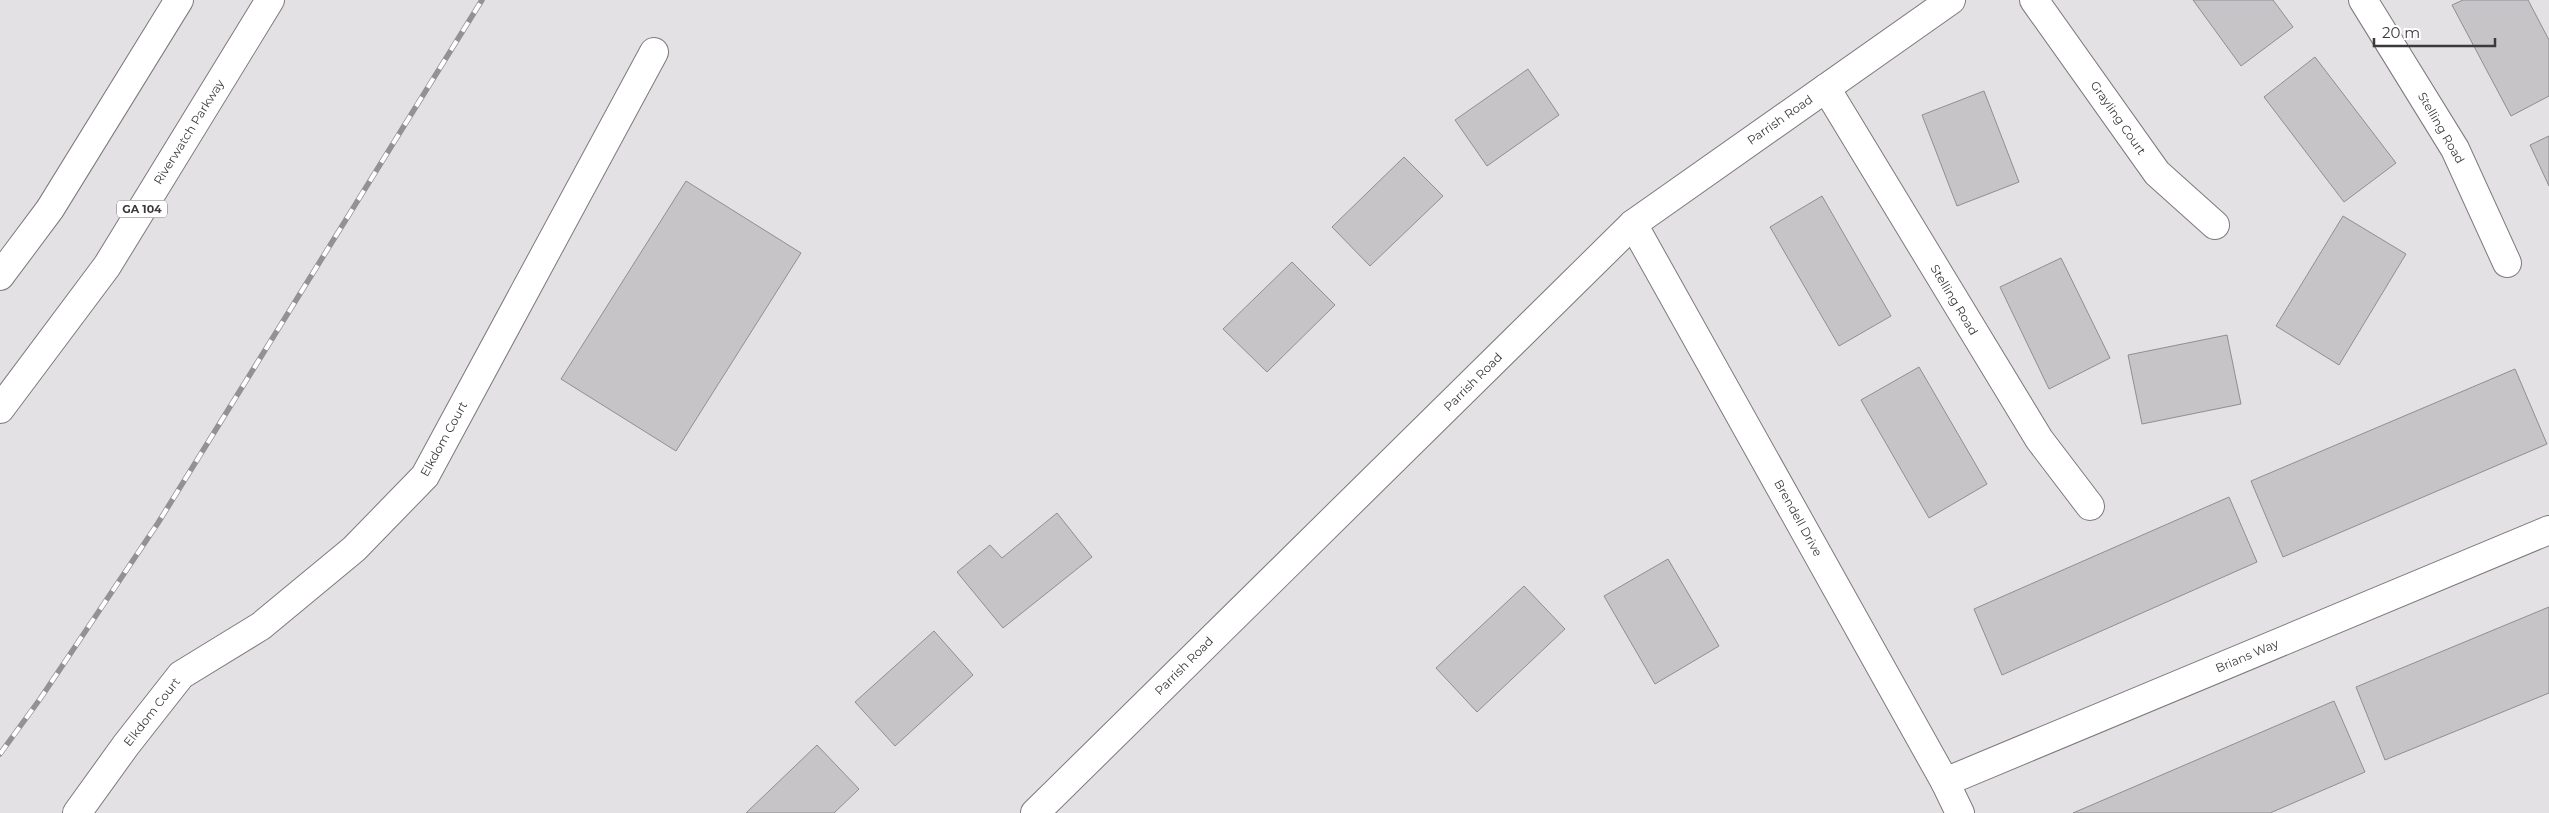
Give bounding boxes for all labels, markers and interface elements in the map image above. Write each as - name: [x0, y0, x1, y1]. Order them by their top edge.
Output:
- scale bar: [2374, 15, 2495, 47]
- text: 20 m: [2382, 23, 2420, 42]
- street label: Riverwatch Parkway: [150, 76, 227, 187]
- street label: Grayling Court: [2087, 78, 2149, 158]
- street label: Stelling Road: [2415, 89, 2468, 166]
- street label: Parrish Road: [1744, 91, 1815, 148]
- road number: GA 104: [117, 200, 167, 218]
- street label: Stelling Road: [1927, 262, 1981, 338]
- street label: Parrish Road: [1440, 349, 1505, 414]
- street label: Elkdom Court: [417, 399, 470, 479]
- street label: Brendell Drive: [1771, 477, 1826, 559]
- street label: Parrish Road: [1151, 633, 1216, 698]
- street label: Brians Way: [2213, 635, 2281, 676]
- street label: Elkdom Court: [120, 674, 183, 749]

